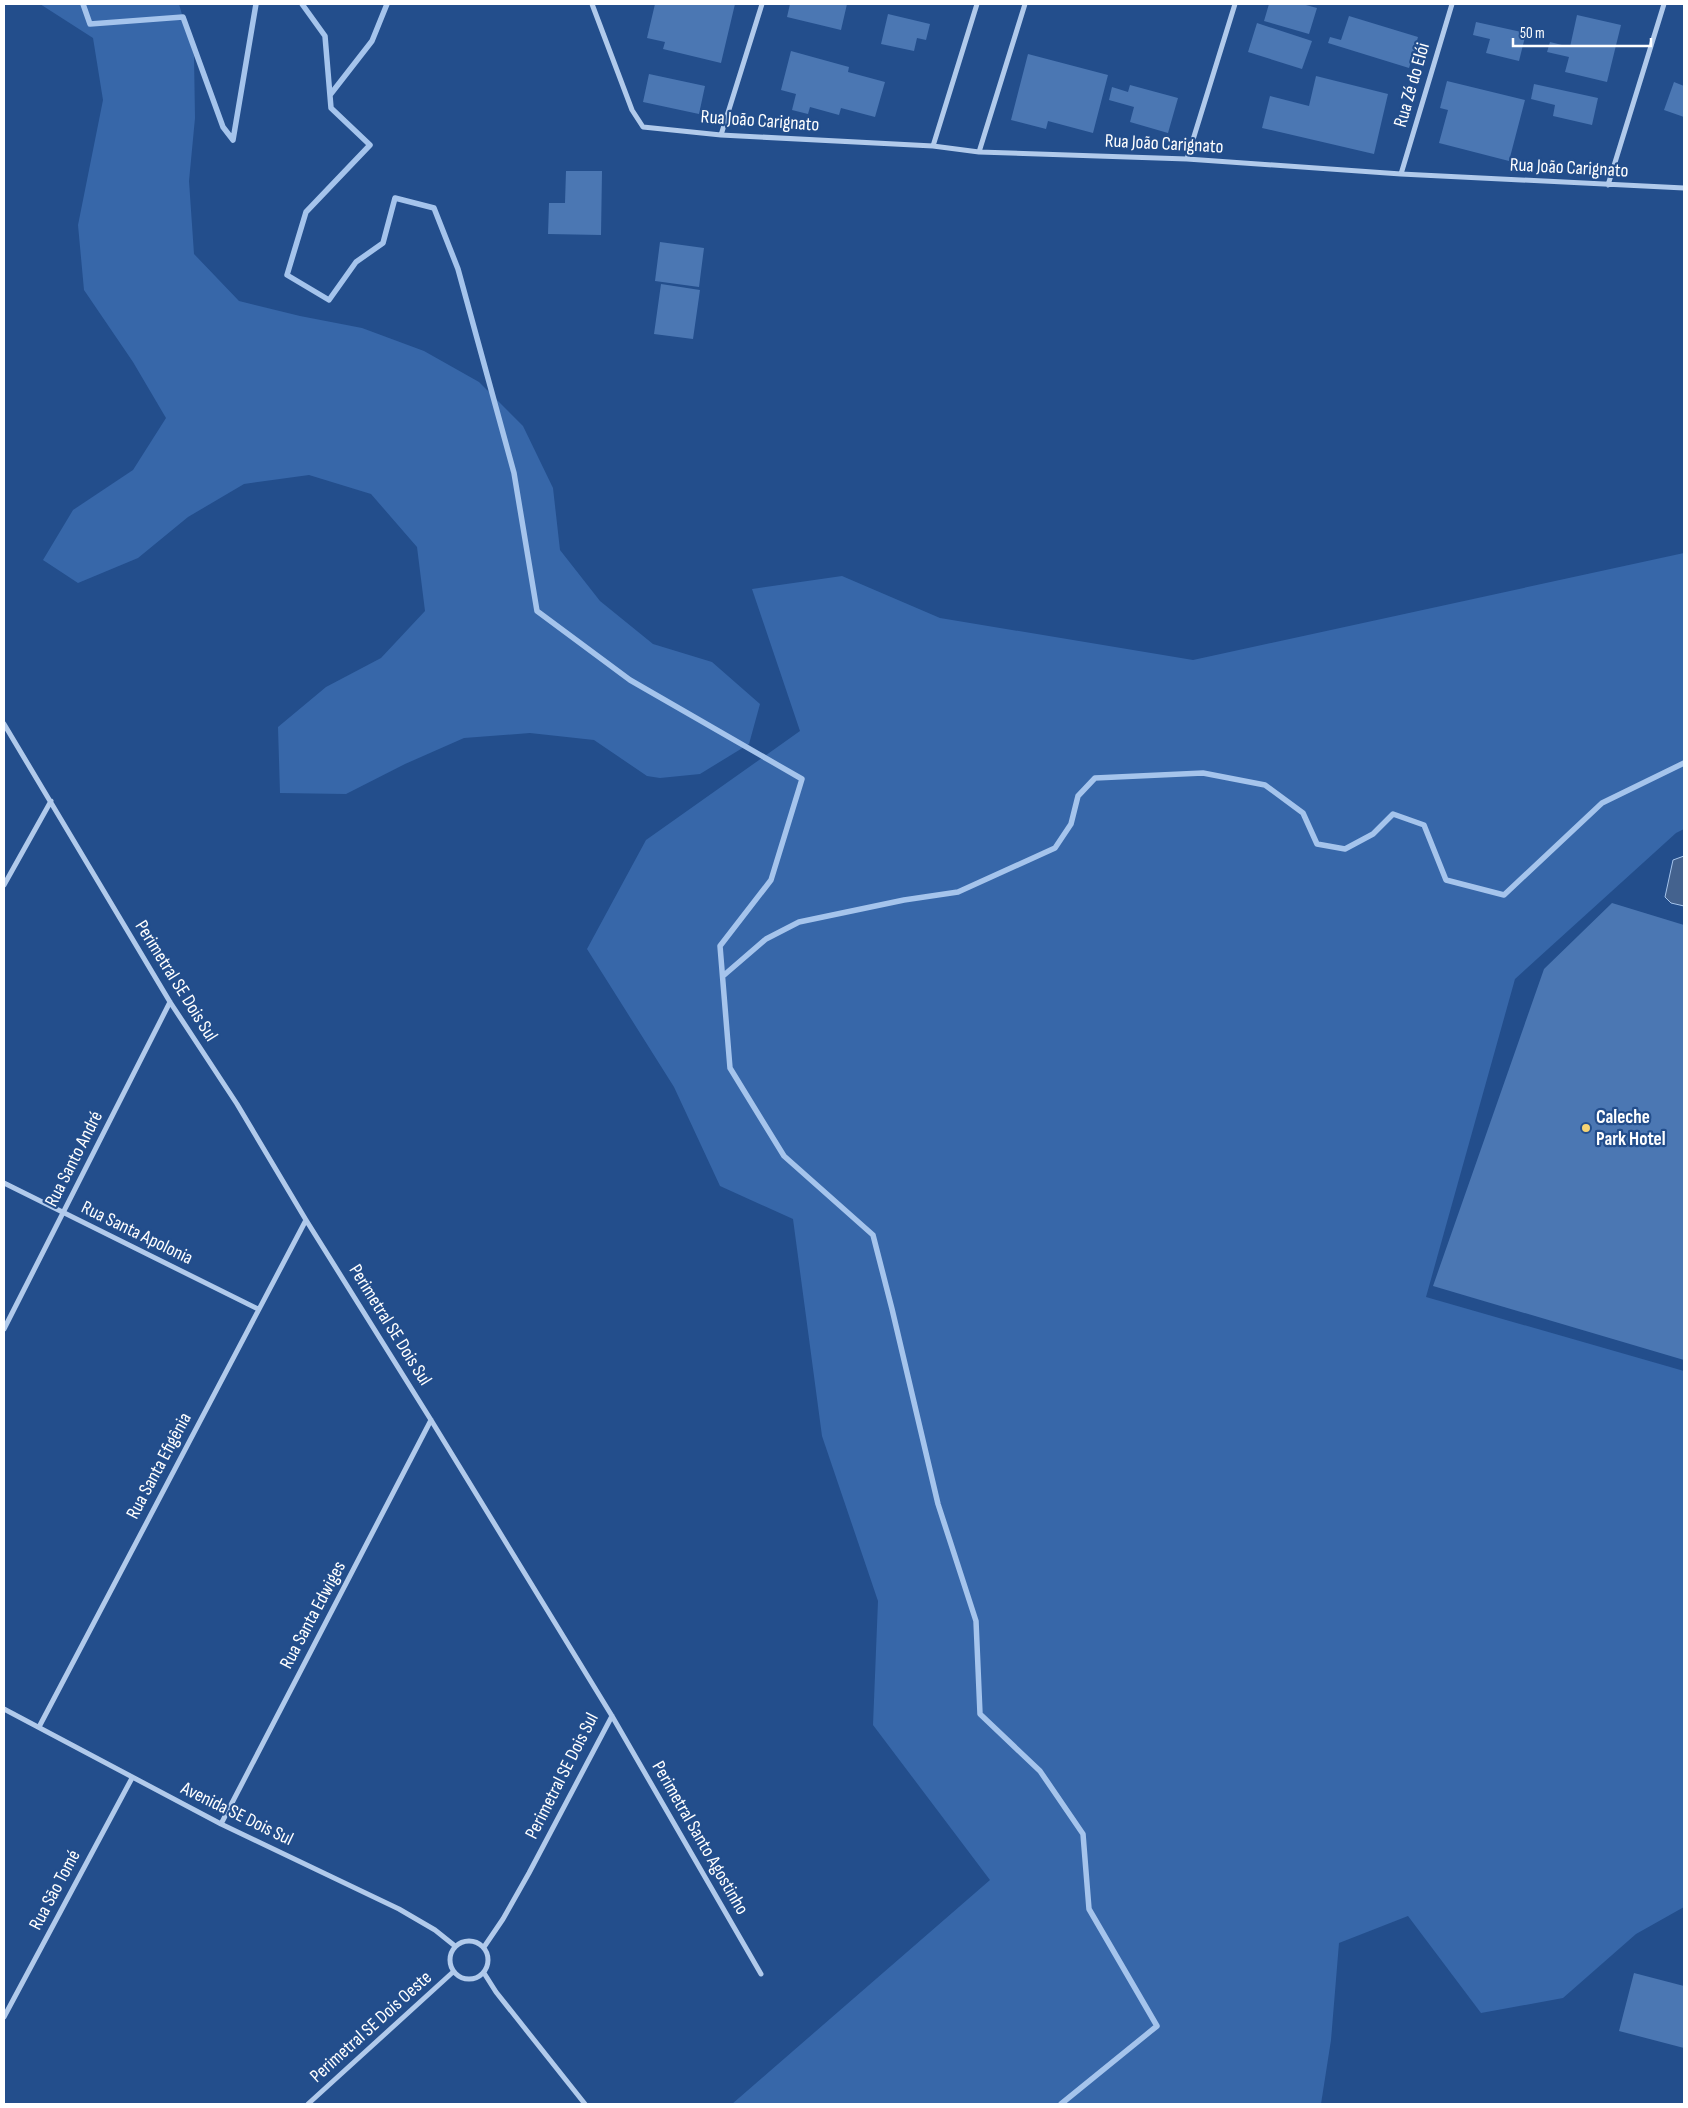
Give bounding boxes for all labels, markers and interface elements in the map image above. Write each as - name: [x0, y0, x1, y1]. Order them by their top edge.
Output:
- scale bar: [1513, 15, 1650, 47]
- text: 50 m: [1520, 24, 1545, 43]
- street label: Rua Zé do Elói: [1389, 40, 1435, 130]
- street label: Rua João Carignato: [700, 105, 820, 137]
- street label: Rua João Carignato: [1104, 129, 1224, 159]
- street label: Rua João Carignato: [1509, 153, 1629, 183]
- street label: Perimetral SE Dois Sul: [130, 916, 222, 1046]
- place label: Caleche Park Hotel: [1596, 1106, 1666, 1151]
- street label: Rua Santo André: [40, 1107, 108, 1211]
- marker: Caleche Park Hotel: [1580, 1122, 1592, 1134]
- street label: Rua Santa Apolonia: [77, 1196, 197, 1270]
- street label: Perimetral SE Dois Sul: [344, 1260, 436, 1390]
- street label: Rua Santa Efigênia: [121, 1409, 197, 1523]
- street label: Rua Santa Edwiges: [275, 1557, 351, 1673]
- street label: Perimetral SE Dois Sul: [520, 1709, 604, 1843]
- street label: Perimetral Santo Agostinho: [647, 1757, 753, 1919]
- street label: Avenida SE Dois Sul: [176, 1777, 297, 1851]
- street label: Rua São Tomé: [24, 1846, 86, 1934]
- street label: Perimetral SE Dois Oeste: [305, 1966, 437, 2088]

